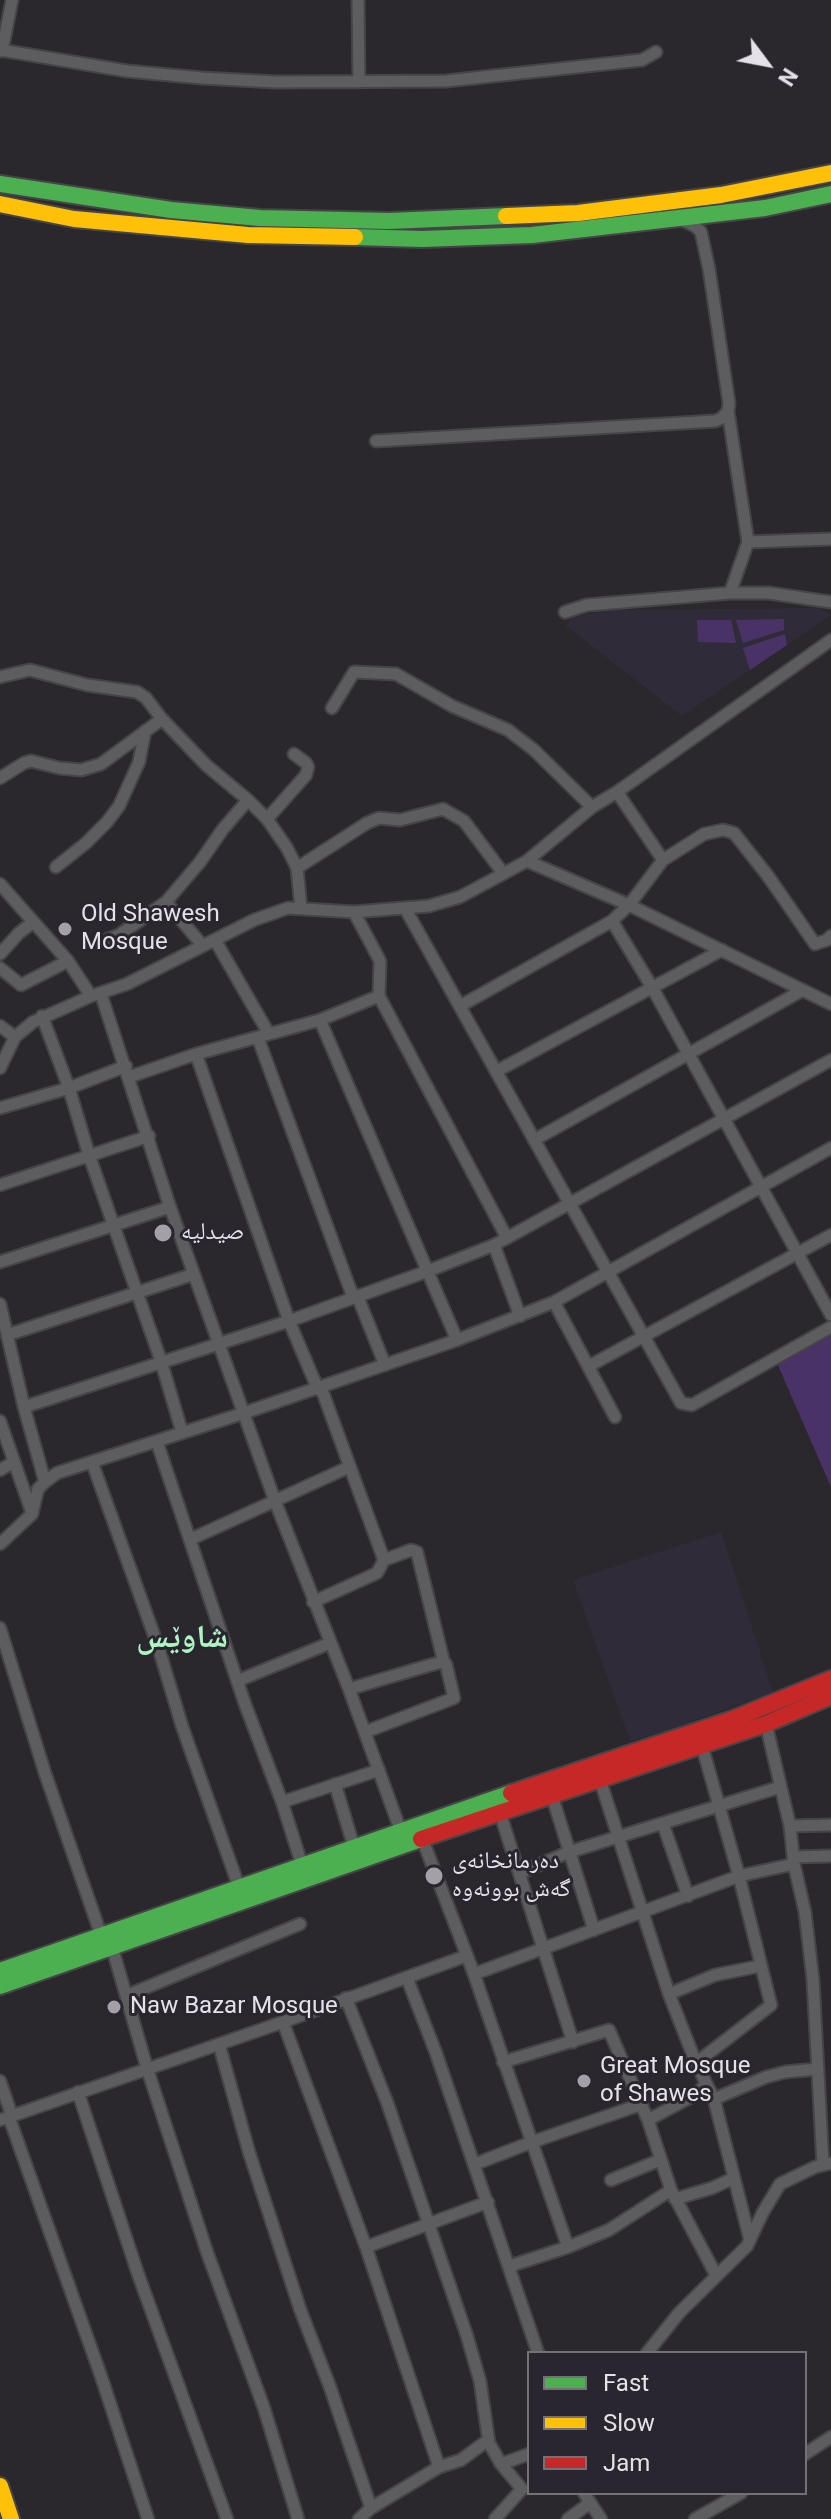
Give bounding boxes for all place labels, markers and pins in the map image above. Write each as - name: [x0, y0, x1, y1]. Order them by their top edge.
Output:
- place label: Old Shawesh Mosque: [81, 901, 220, 957]
- marker: Old Shawesh Mosque: [56, 920, 74, 938]
- place label: صیدلیە: [181, 1219, 244, 1247]
- marker: صیدلیە: [152, 1222, 174, 1244]
- place label: دەرمانخانەی گەش بوونەوە: [452, 1848, 571, 1904]
- marker: دەرمانخانەی گەش بوونەوە: [423, 1865, 445, 1887]
- place label: Naw Bazar Mosque: [130, 1993, 338, 2021]
- marker: Naw Bazar Mosque: [105, 1998, 123, 2016]
- place label: Great Mosque of Shawes: [600, 2053, 750, 2109]
- marker: Great Mosque of Shawes: [575, 2072, 593, 2090]

